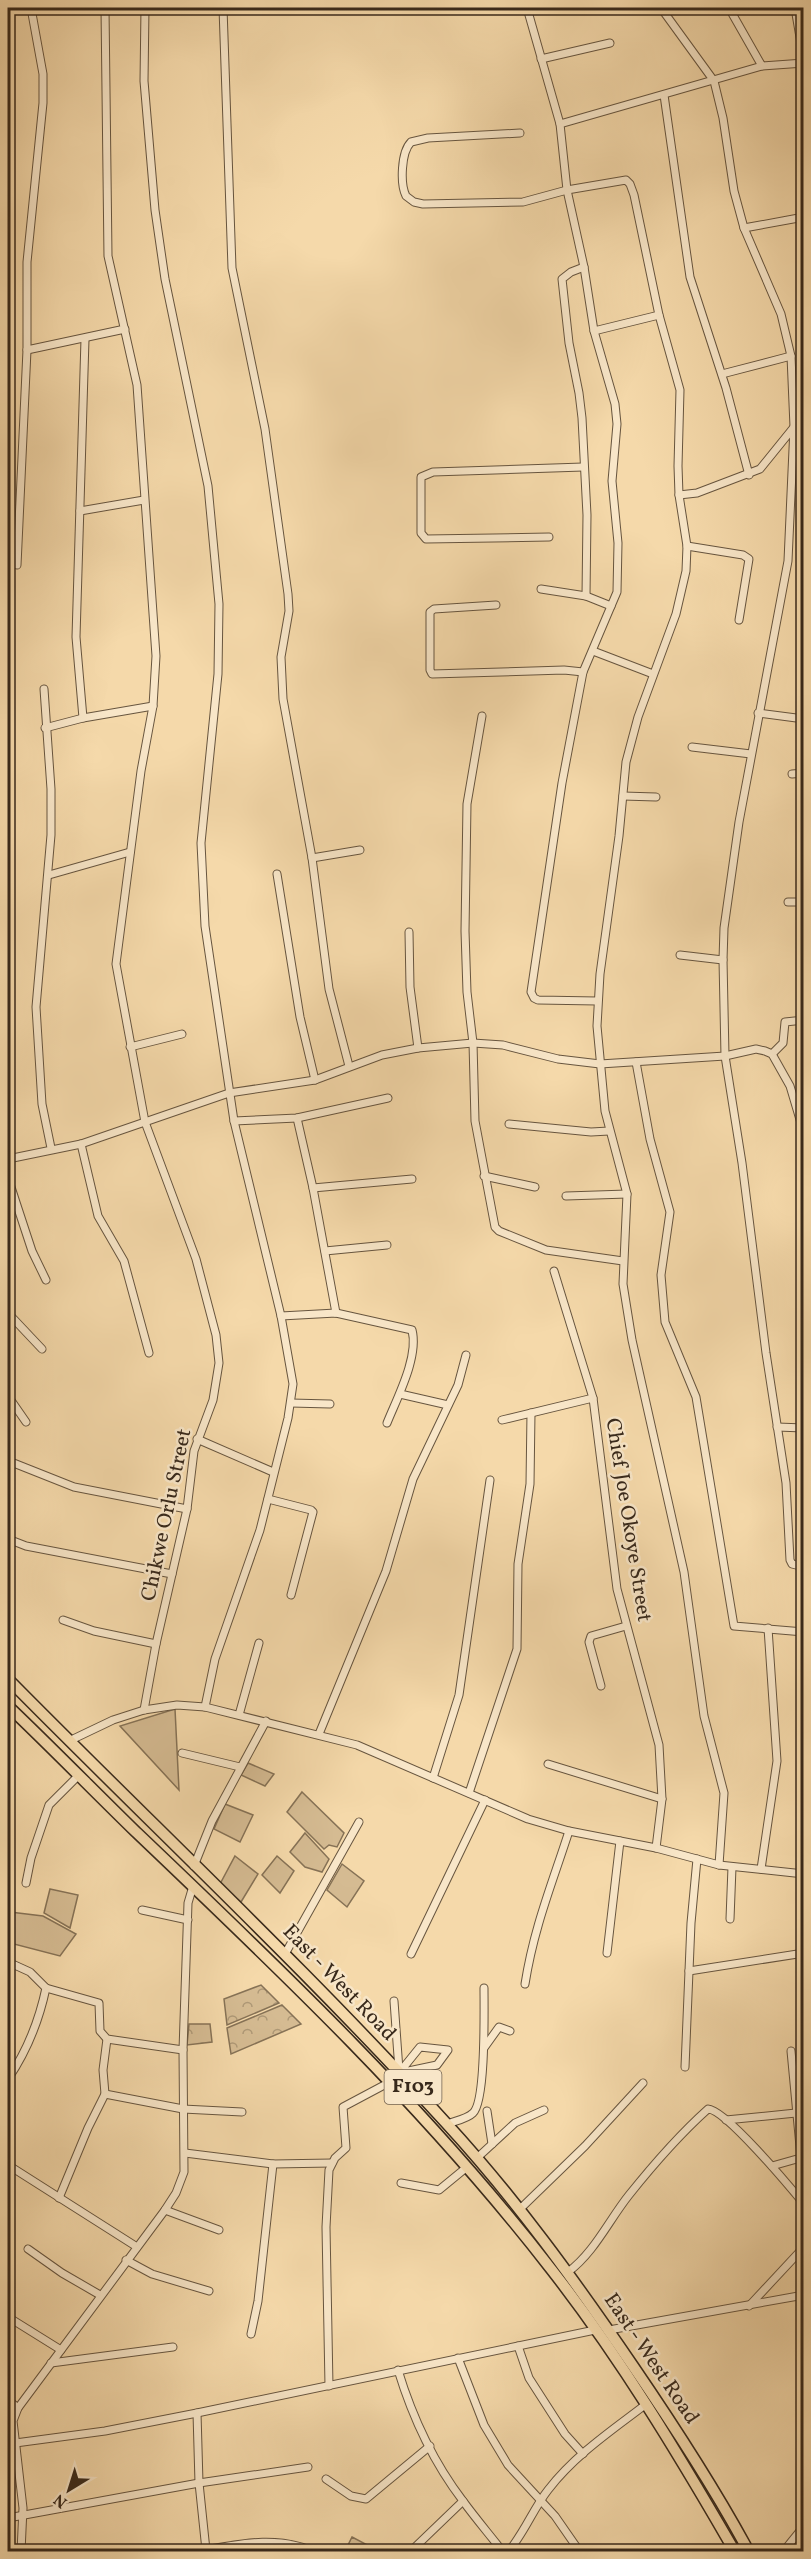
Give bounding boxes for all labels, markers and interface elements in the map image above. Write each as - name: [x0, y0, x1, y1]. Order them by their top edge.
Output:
- street label: Chief Joe Okoye Street: [598, 1416, 658, 1624]
- street label: Chikwe Orlu Street: [135, 1426, 199, 1604]
- street label: East - West Road: [276, 1918, 402, 2048]
- road number: F103: [384, 2070, 442, 2104]
- street label: East - West Road: [596, 2288, 706, 2430]
- north arrow: [39, 2460, 99, 2520]
- text: N: [49, 2488, 72, 2512]

